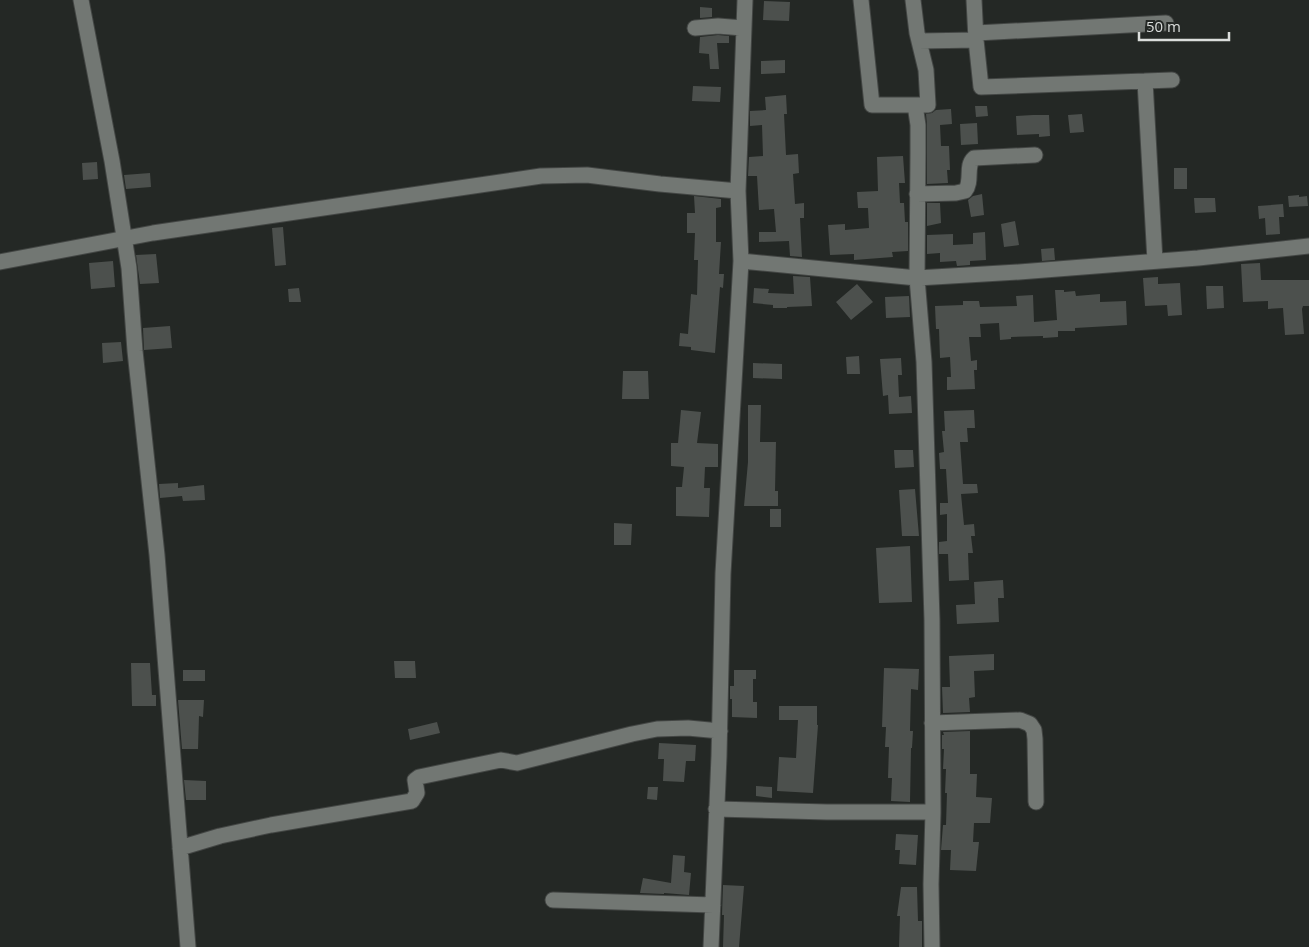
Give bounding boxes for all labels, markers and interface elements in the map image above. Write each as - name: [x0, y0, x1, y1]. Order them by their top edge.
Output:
- scale bar: [1139, 10, 1229, 42]
- text: 50 m: [1146, 16, 1181, 36]

